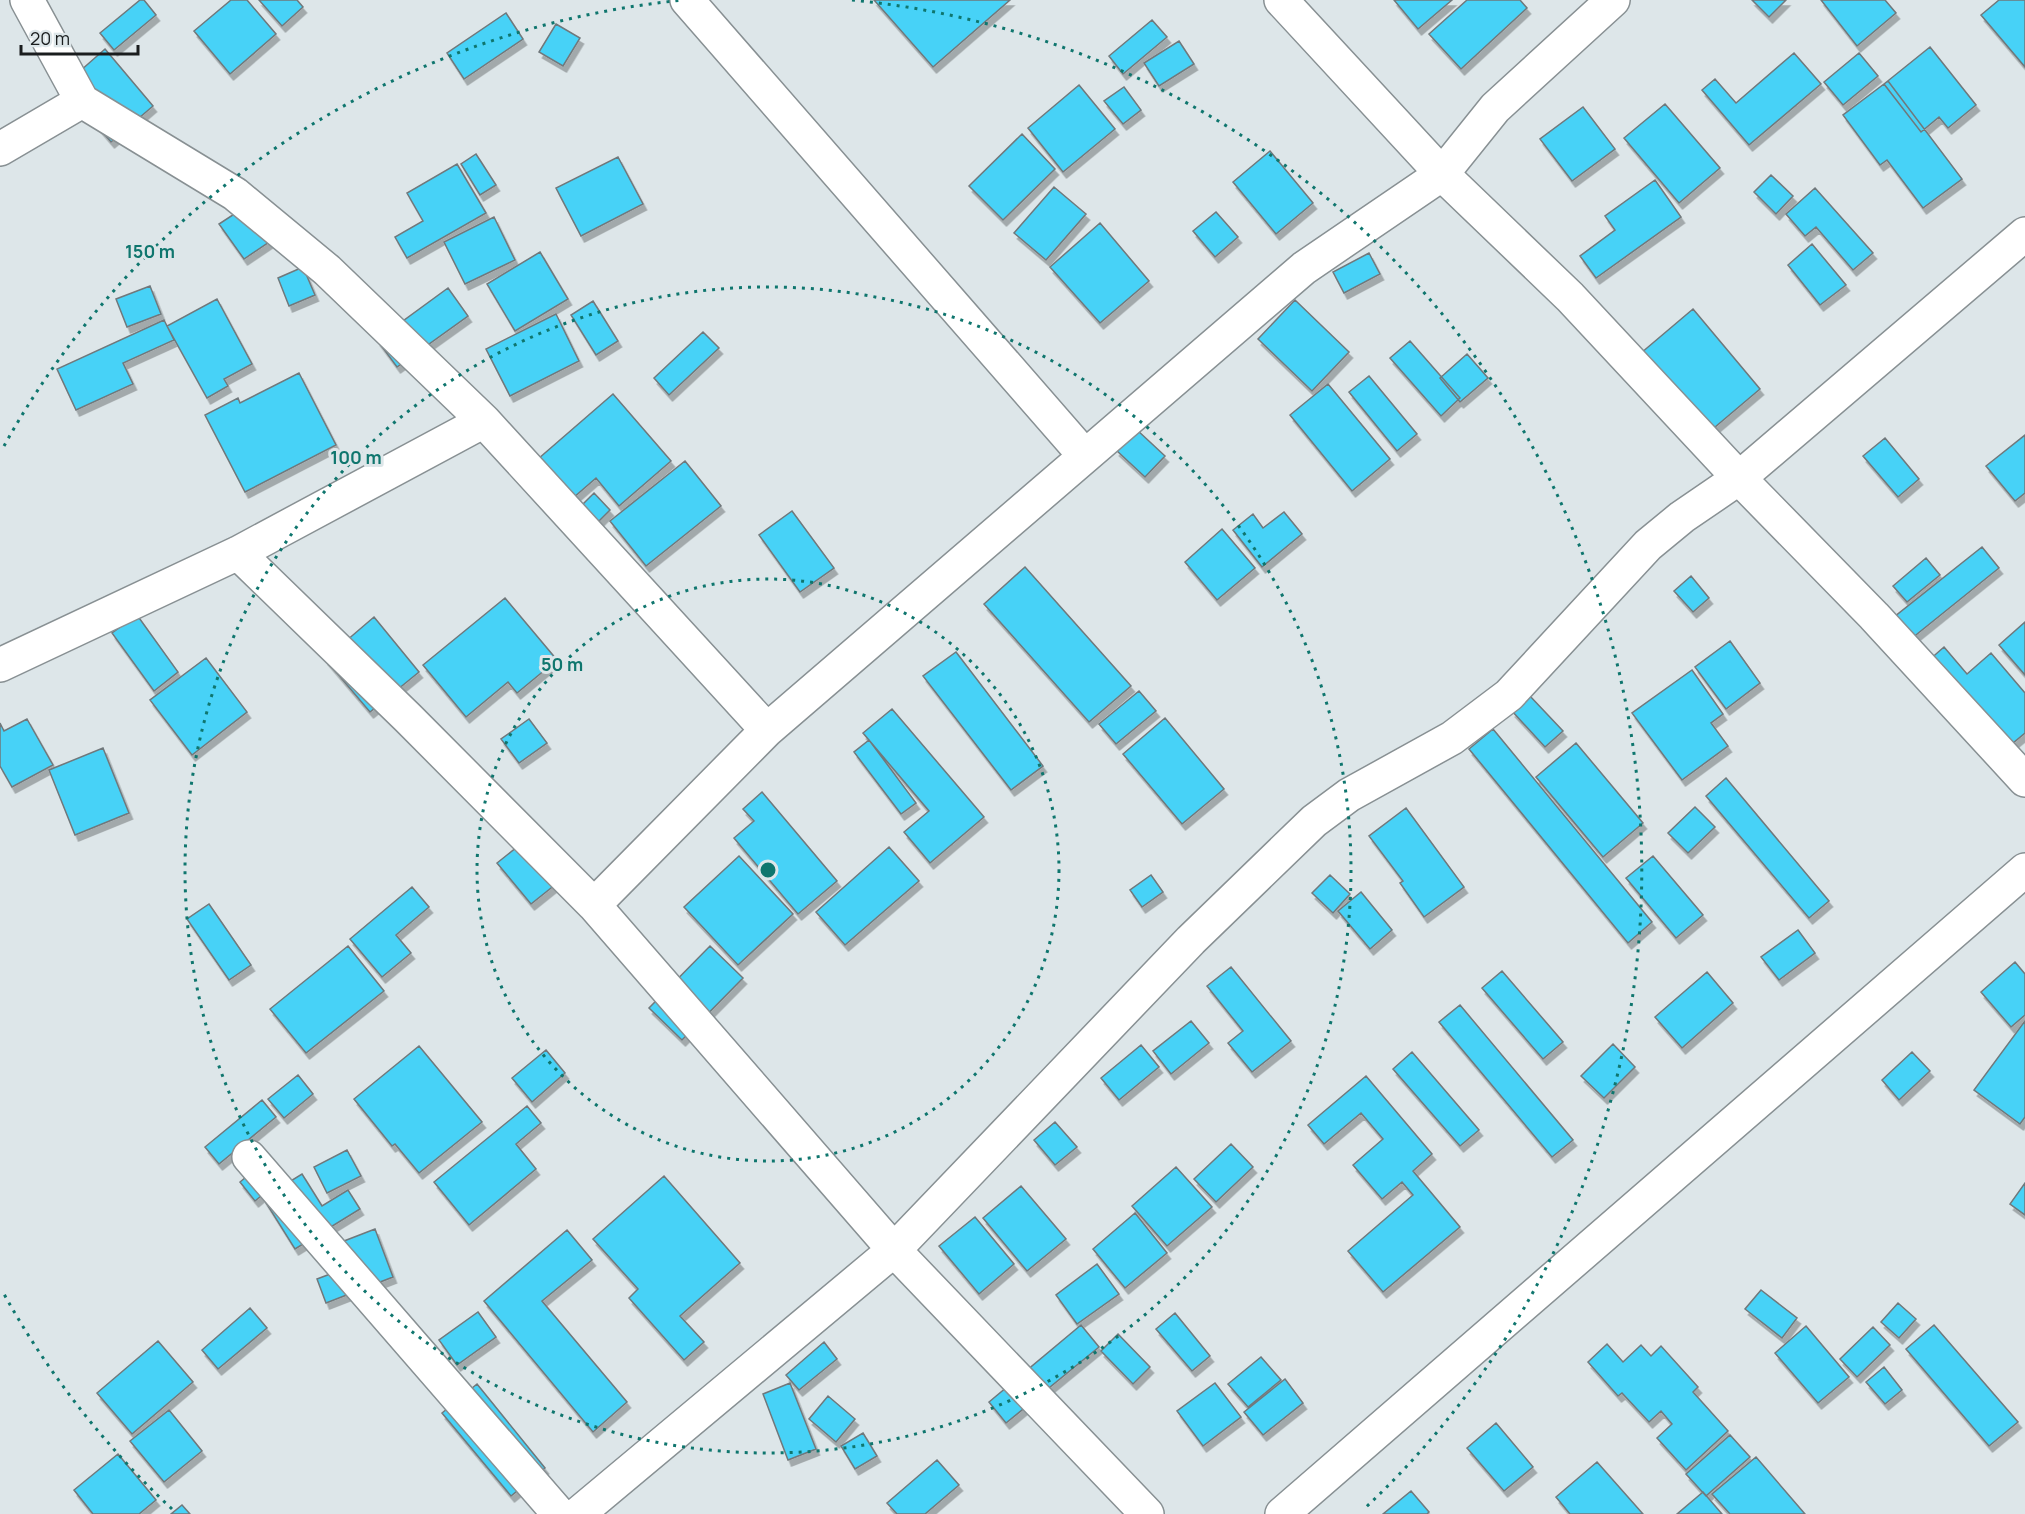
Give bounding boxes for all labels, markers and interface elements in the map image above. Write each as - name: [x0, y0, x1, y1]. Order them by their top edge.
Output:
- scale bar: [21, 18, 138, 56]
- text: 20 m: [30, 26, 70, 50]
- text: 150 m: [125, 239, 175, 263]
- text: 100 m: [330, 445, 382, 469]
- text: 50 m: [541, 652, 583, 676]
- centre of rings: [758, 860, 778, 880]

